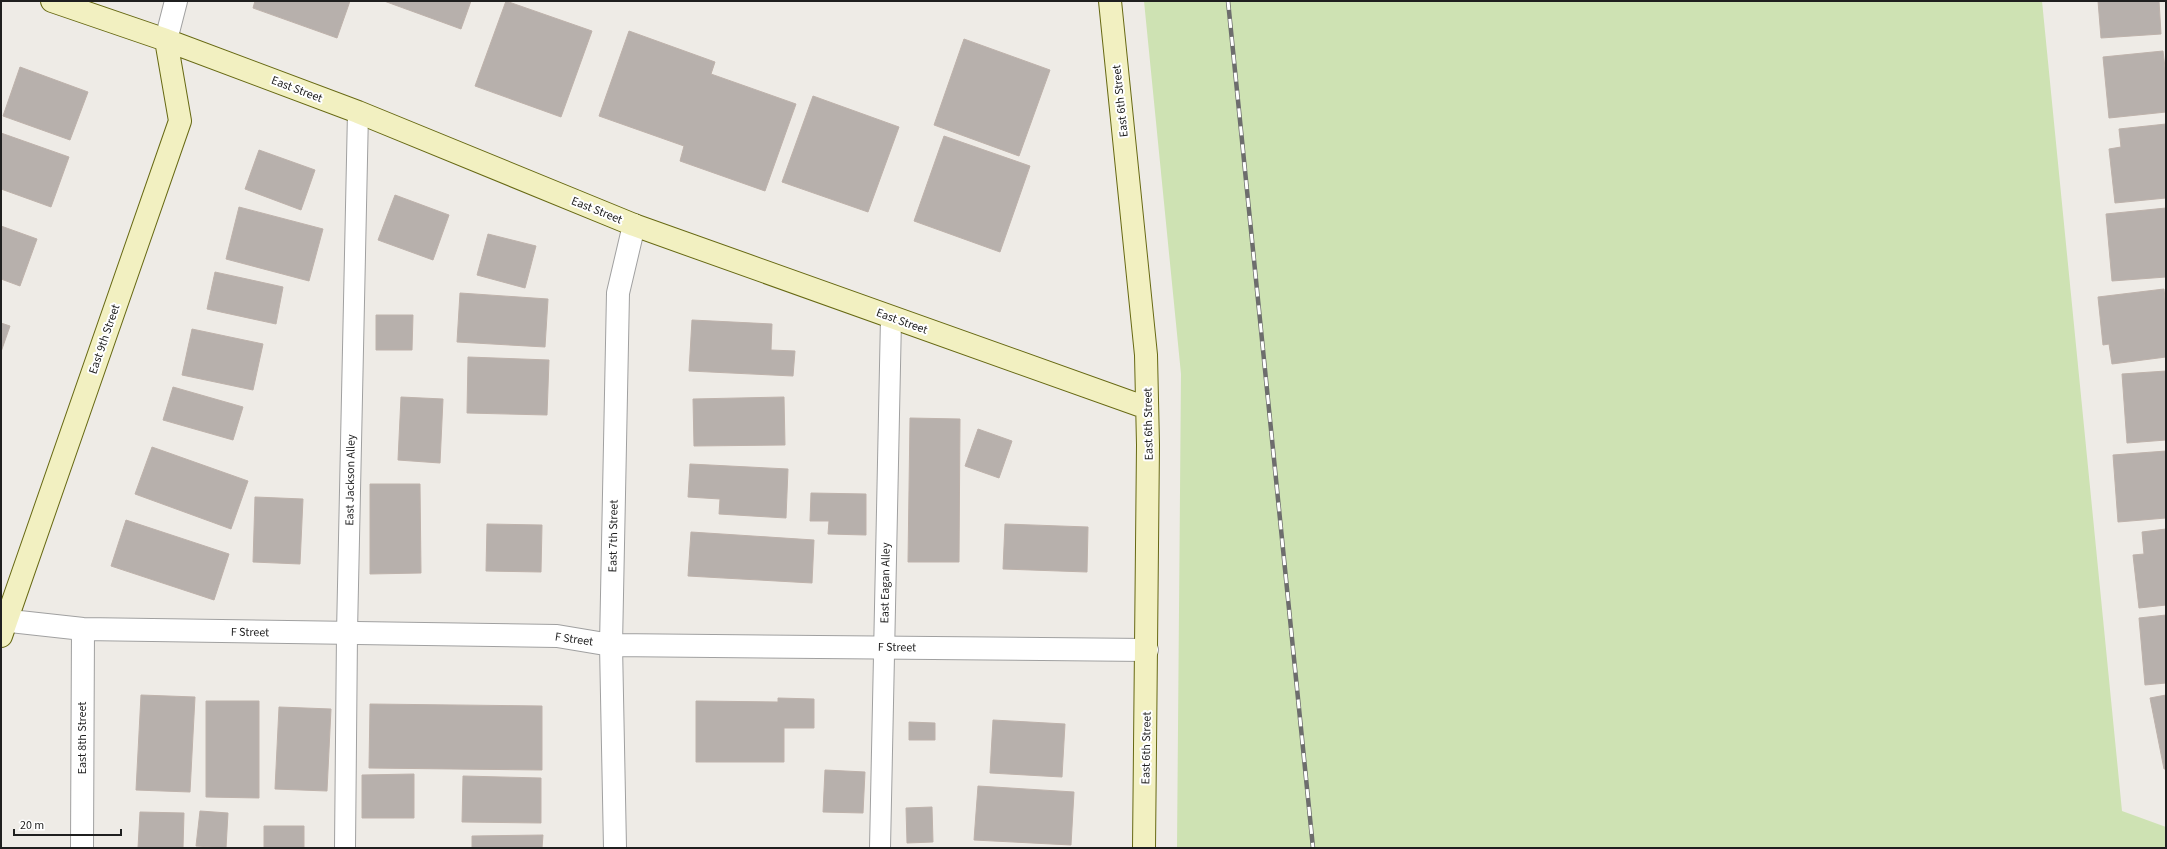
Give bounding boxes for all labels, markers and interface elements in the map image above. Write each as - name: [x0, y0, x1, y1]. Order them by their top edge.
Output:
- street label: East 6th Street: [1108, 64, 1133, 138]
- street label: East Street: [269, 72, 325, 107]
- street label: East Street: [569, 193, 625, 228]
- street label: East 9th Street: [85, 302, 124, 376]
- street label: East Street: [874, 304, 930, 339]
- street label: East 6th Street: [1139, 388, 1158, 460]
- street label: East Jackson Alley: [341, 434, 360, 526]
- street label: East 7th Street: [604, 500, 623, 572]
- street label: East Eagan Alley: [876, 542, 895, 624]
- street label: F Street: [231, 624, 269, 641]
- street label: F Street: [554, 628, 594, 651]
- street label: F Street: [878, 639, 916, 656]
- street label: East 8th Street: [74, 702, 91, 774]
- street label: East 6th Street: [1137, 712, 1156, 784]
- scale bar: [14, 811, 121, 837]
- text: 20 m: [20, 817, 44, 834]

